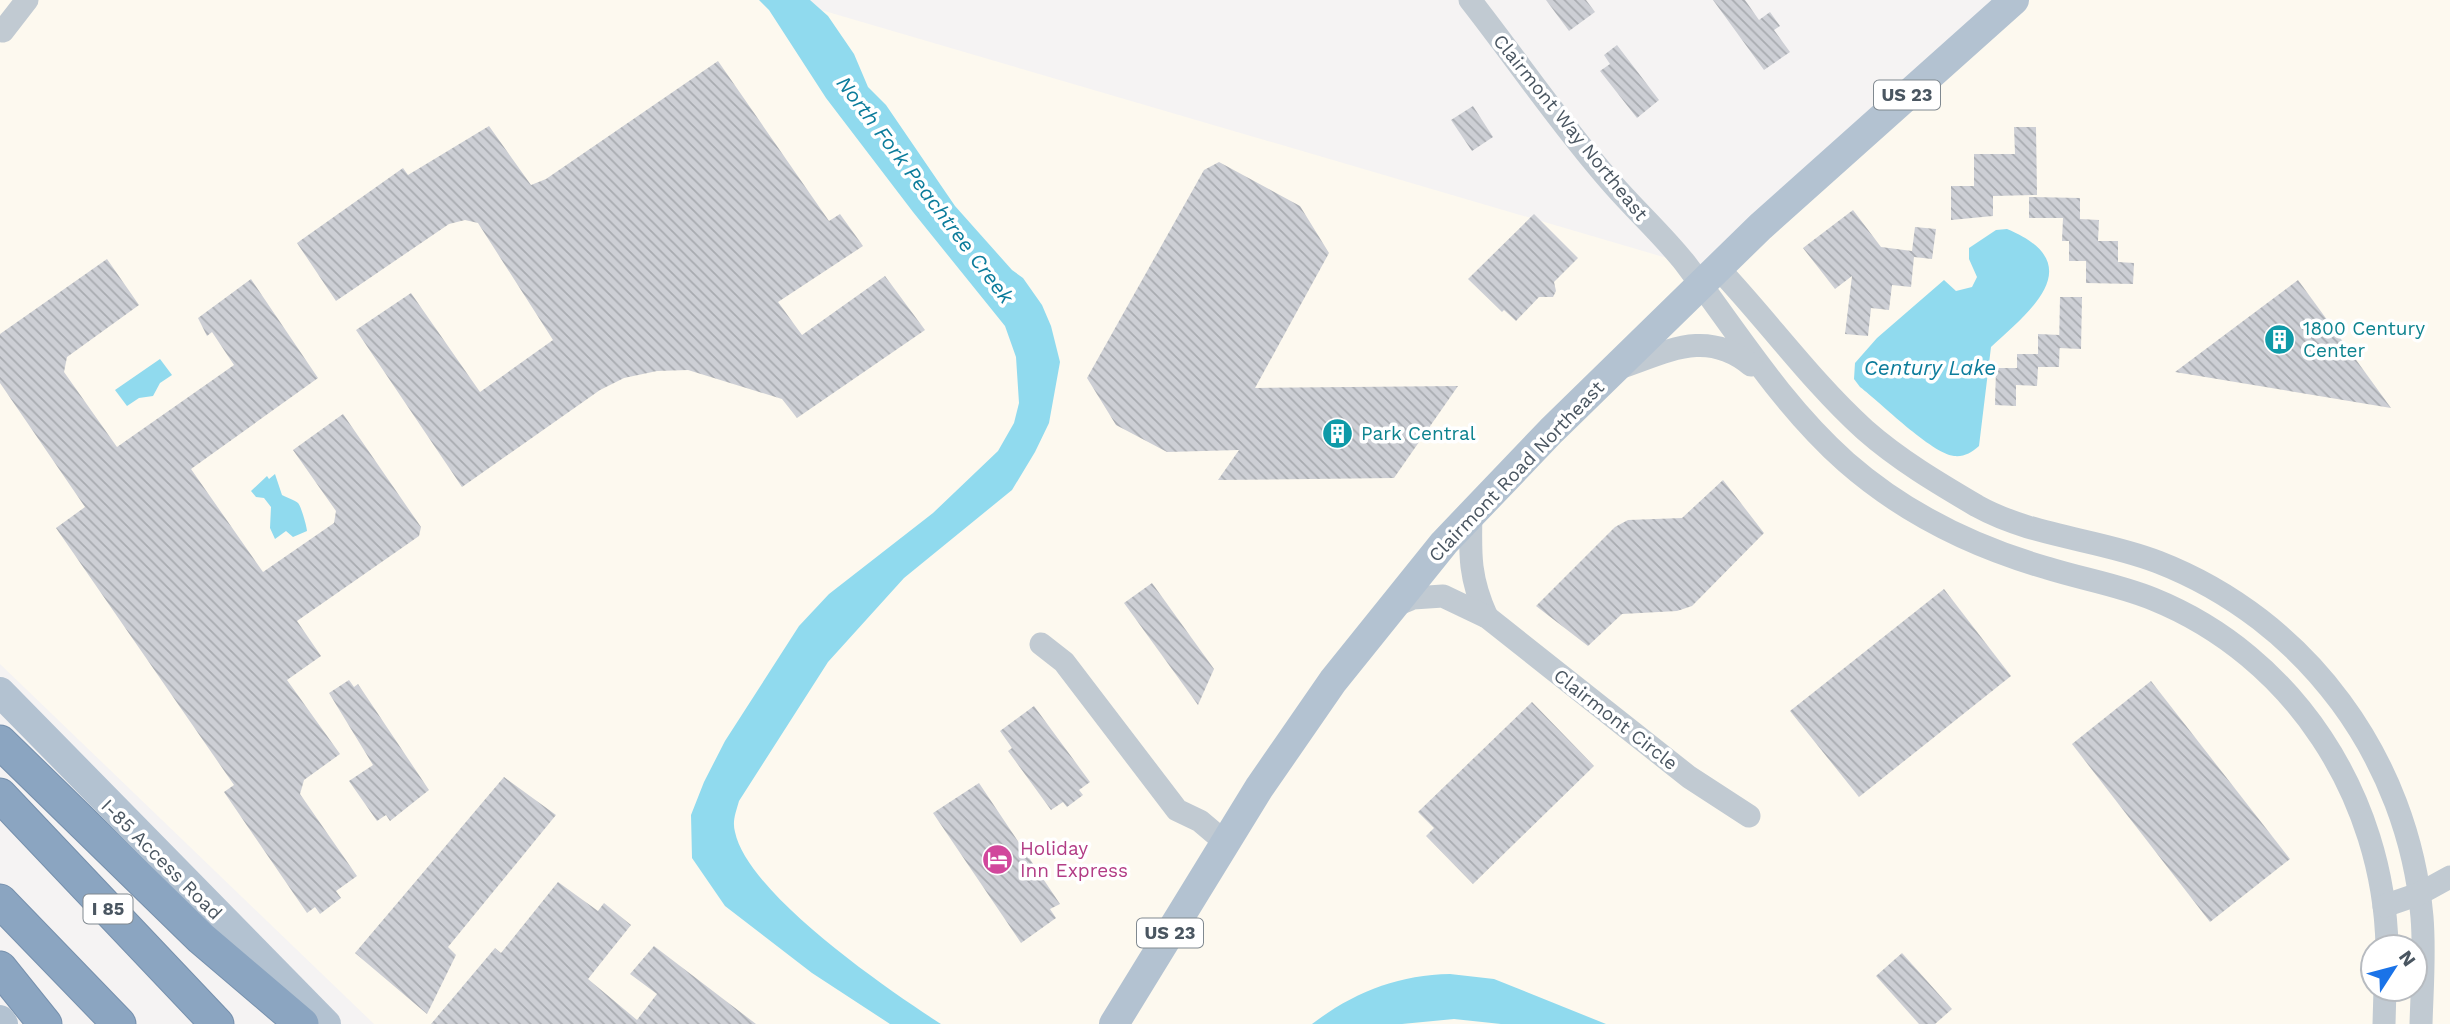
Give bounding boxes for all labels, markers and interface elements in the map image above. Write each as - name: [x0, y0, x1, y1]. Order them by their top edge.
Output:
- street label: Clairmont Way Northeast: [1488, 30, 1653, 225]
- water label: North Fork Peachtree Creek: [832, 71, 1020, 309]
- road number: US 23: [1874, 80, 1940, 110]
- place label: 1800 Century Center: [2303, 317, 2425, 362]
- building icon: 1800 Century Center: [2263, 322, 2297, 356]
- water label: Century Lake: [1864, 355, 1996, 380]
- street label: Clairmont Road Northeast: [1424, 376, 1609, 567]
- building icon: Park Central: [1321, 416, 1355, 450]
- place label: Park Central: [1361, 422, 1476, 445]
- street label: Clairmont Circle: [1549, 664, 1682, 775]
- street label: I-85 Access Road: [96, 794, 227, 925]
- place label: Holiday Inn Express: [1020, 837, 1128, 882]
- hotel icon: Holiday Inn Express: [980, 842, 1014, 876]
- road number: I 85: [84, 894, 132, 924]
- road number: US 23: [1137, 918, 1203, 948]
- north arrow: [2359, 933, 2429, 1003]
- text: N: [2394, 946, 2421, 971]

